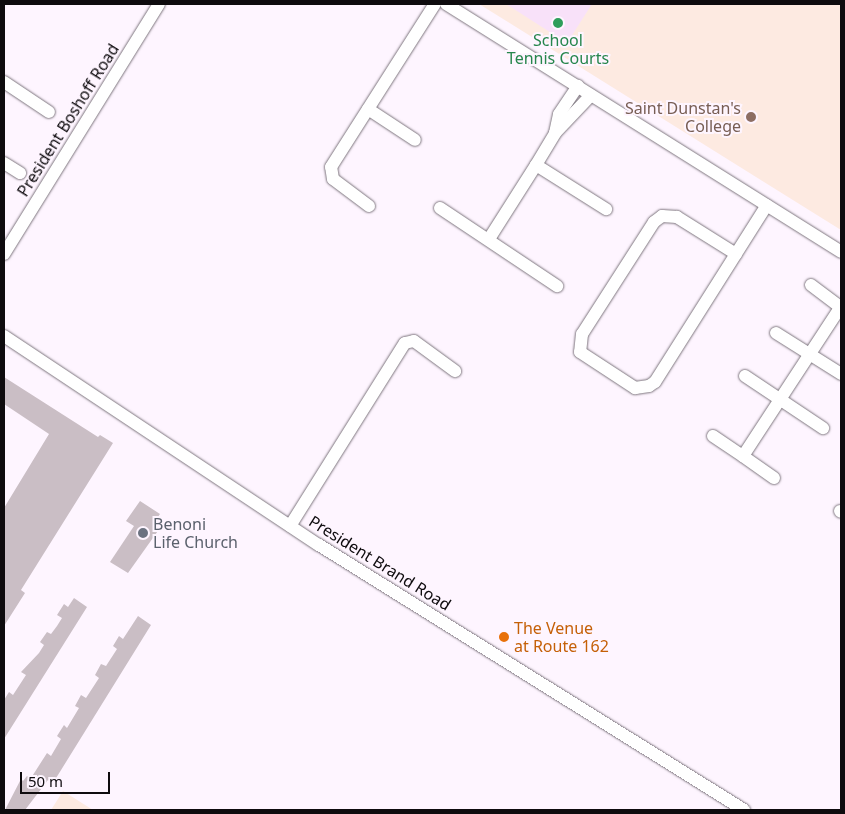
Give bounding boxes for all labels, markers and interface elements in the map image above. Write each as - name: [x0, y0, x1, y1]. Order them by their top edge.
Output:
- marker: School Tennis Courts: [552, 17, 564, 29]
- place label: School Tennis Courts: [507, 30, 609, 68]
- street label: President Boshoff Road: [13, 40, 123, 200]
- place label: Saint Dunstan's College: [625, 98, 741, 136]
- marker: Saint Dunstan's College: [745, 111, 757, 123]
- street label: President Brand Road: [306, 512, 454, 614]
- place label: Benoni Life Church: [153, 514, 238, 552]
- marker: Benoni Life Church: [137, 527, 149, 539]
- place label: The Venue at Route 162: [514, 618, 609, 656]
- marker: The Venue at Route 162: [498, 631, 510, 643]
- scale bar: [22, 762, 112, 794]
- text: 50 m: [28, 771, 63, 791]

